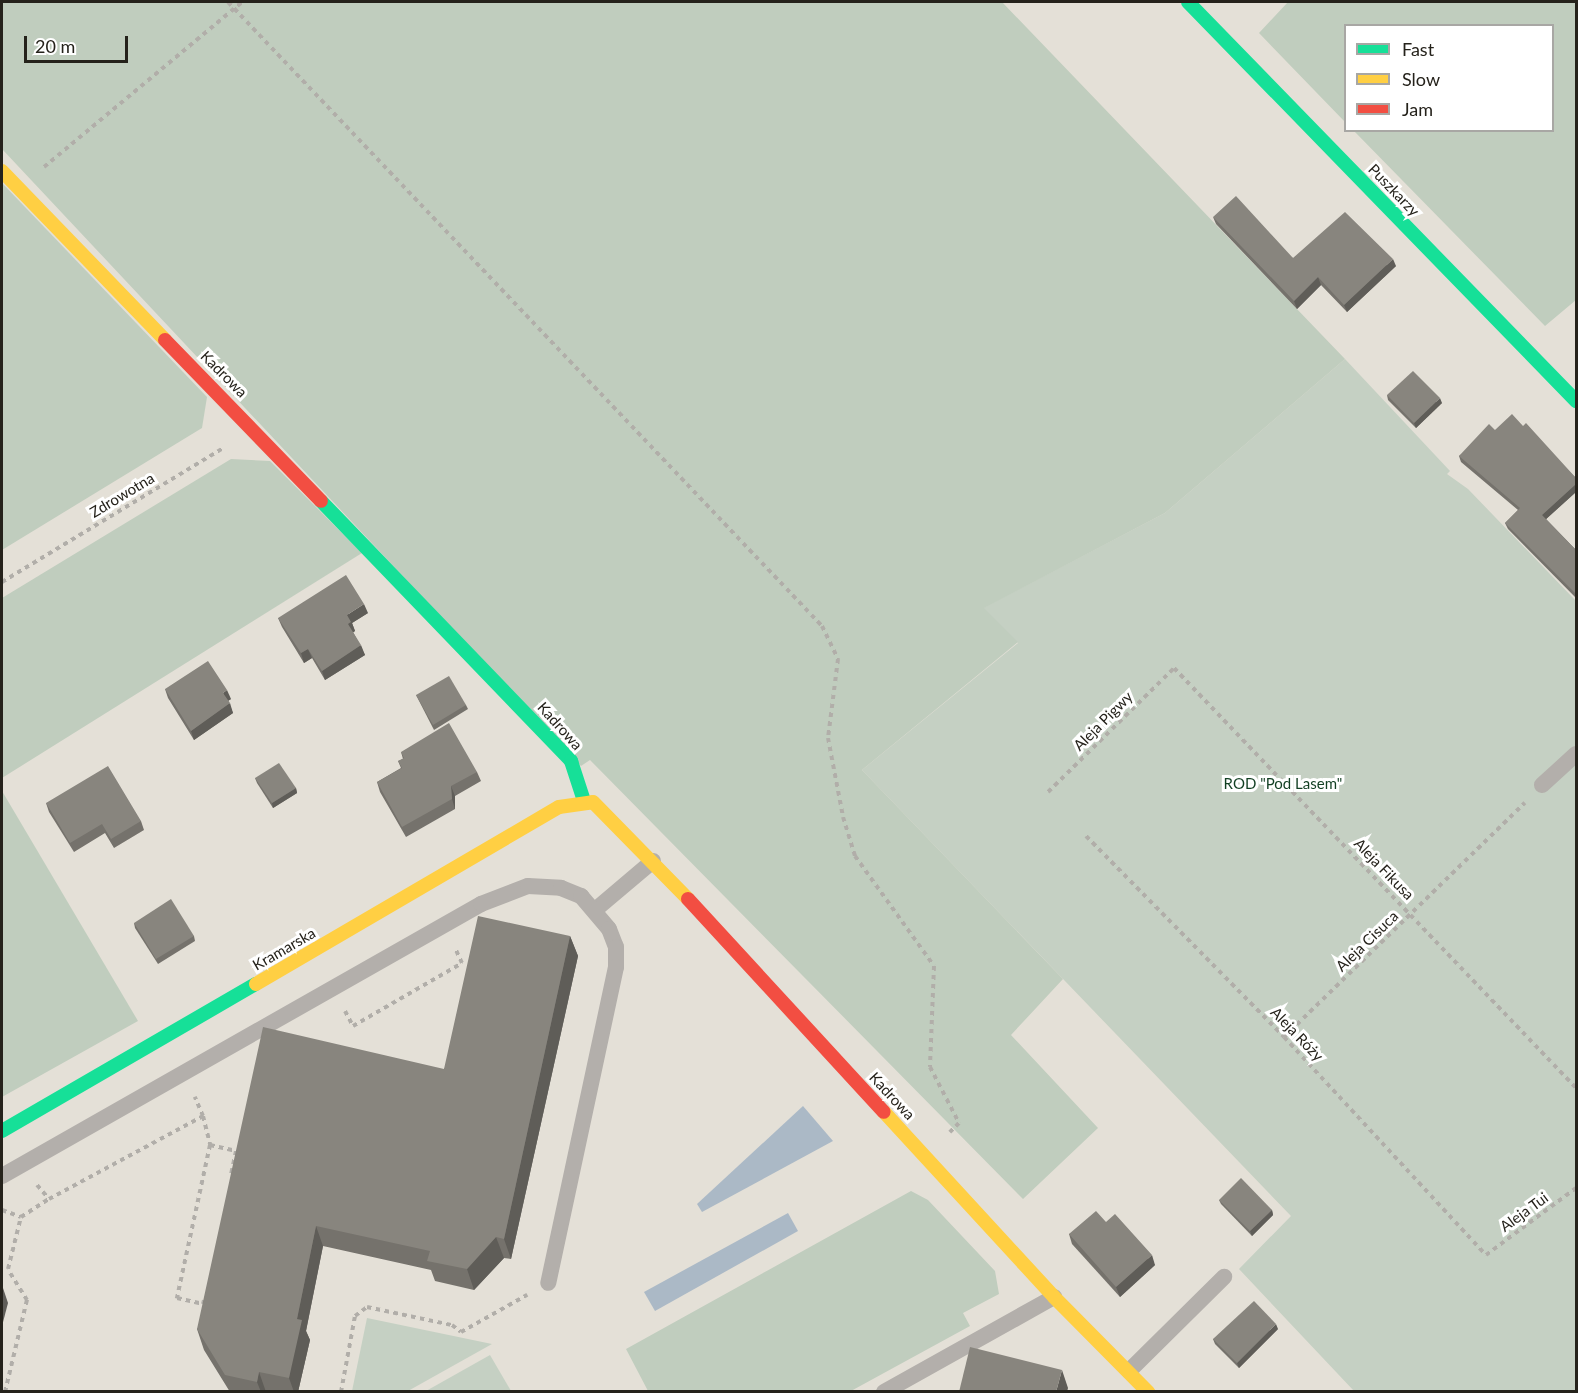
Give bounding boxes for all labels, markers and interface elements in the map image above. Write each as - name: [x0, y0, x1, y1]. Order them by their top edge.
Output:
- scale bar: [27, 24, 130, 62]
- legend: [1344, 24, 1554, 132]
- text: 20 m: [35, 35, 75, 57]
- text: Fast: [1402, 38, 1434, 60]
- text: Slow: [1402, 68, 1440, 90]
- text: Jam: [1402, 98, 1433, 120]
- street label: Puszkarzy: [1365, 160, 1423, 220]
- street label: Kadrowa: [197, 347, 251, 401]
- street label: Zdrowotna: [87, 469, 157, 521]
- street label: Aleja Pigwy: [1070, 688, 1136, 754]
- street label: Kadrowa: [534, 698, 586, 754]
- park label: ROD "Pod Lasem": [1224, 775, 1342, 793]
- street label: Aleja Fikusa: [1350, 835, 1418, 903]
- street label: Aleja Cisuca: [1332, 907, 1402, 975]
- street label: Kramarska: [249, 924, 319, 974]
- street label: Aleja Róży: [1267, 1003, 1327, 1065]
- street label: Kadrowa: [865, 1068, 919, 1124]
- street label: Aleja Tui: [1496, 1188, 1552, 1236]

